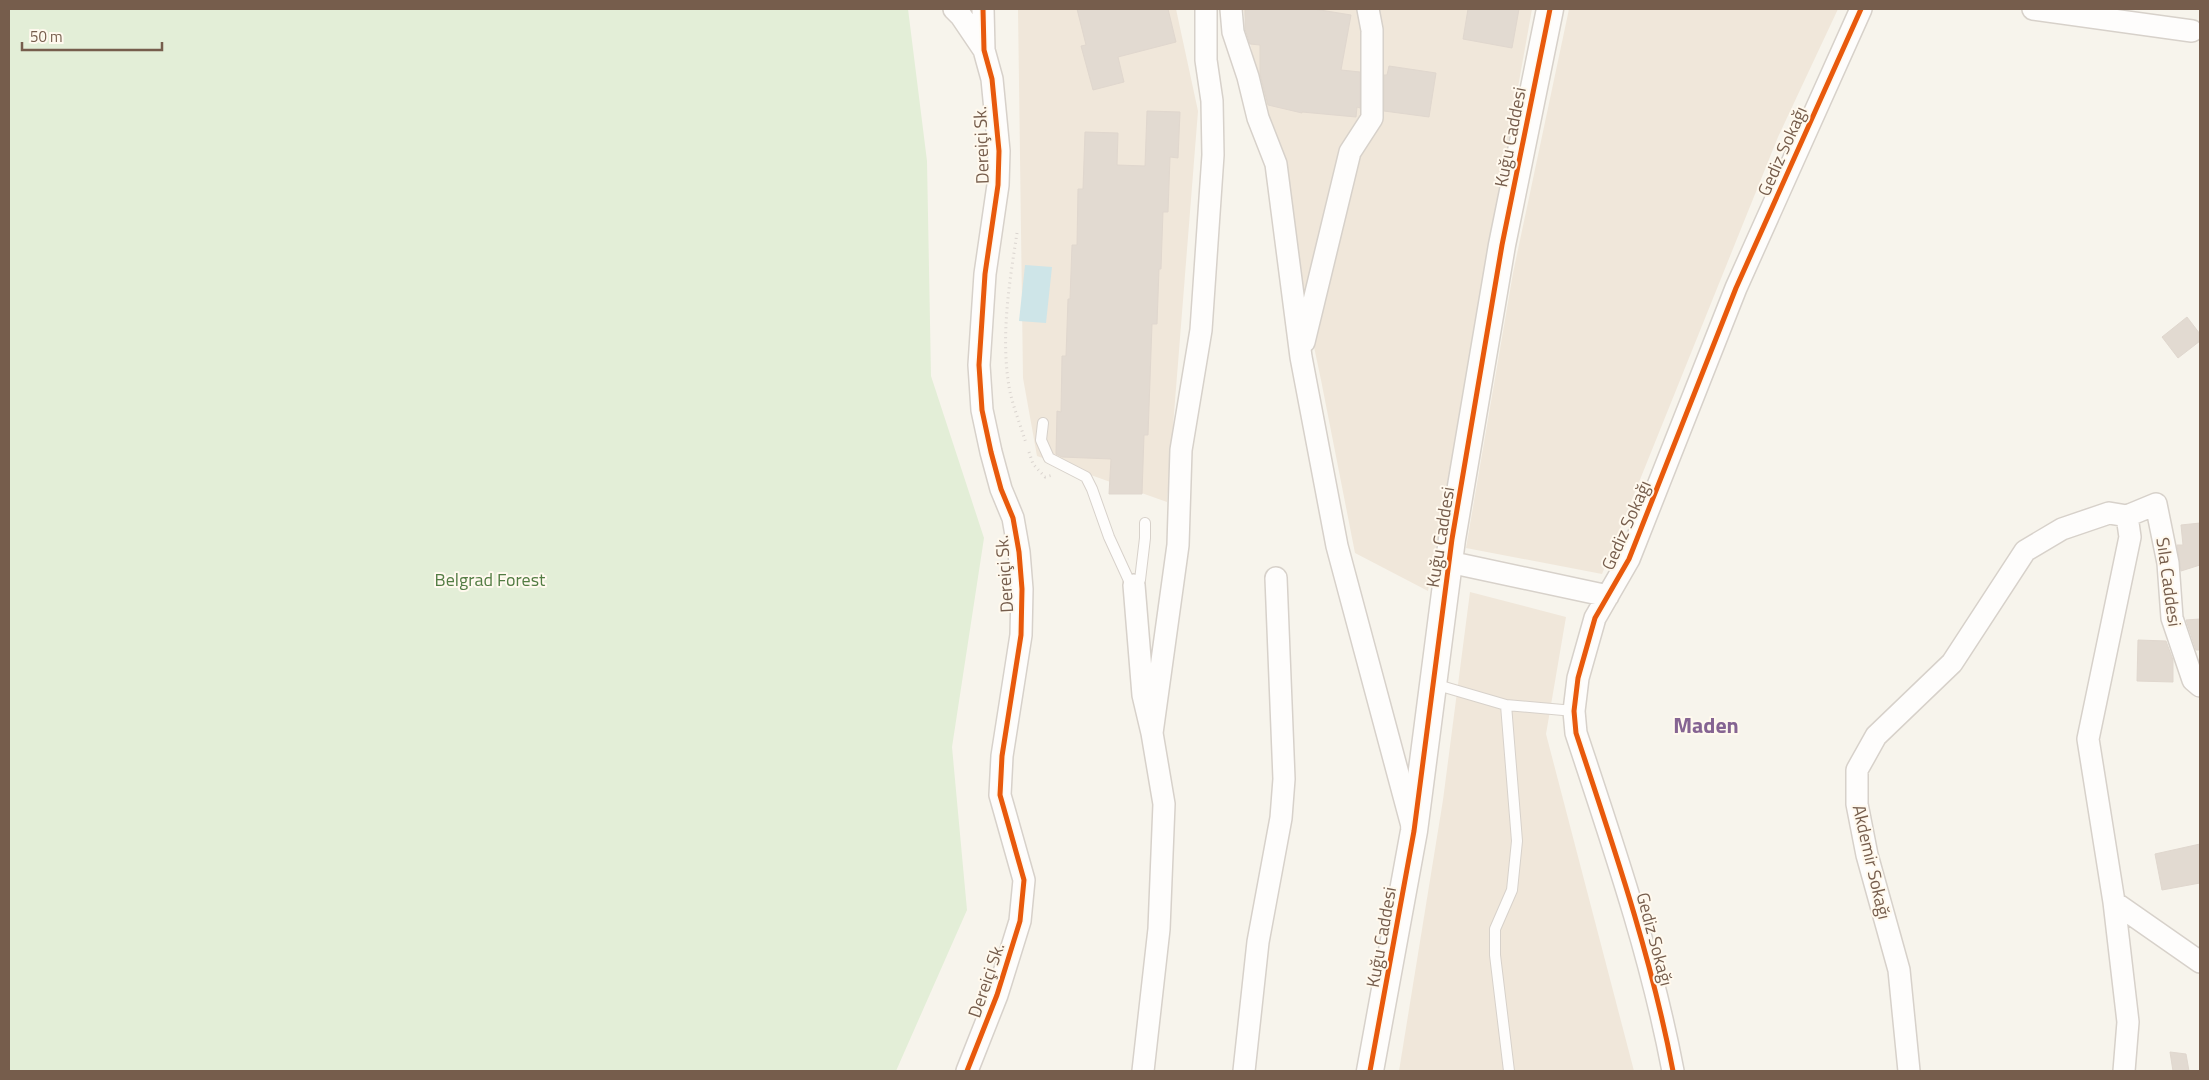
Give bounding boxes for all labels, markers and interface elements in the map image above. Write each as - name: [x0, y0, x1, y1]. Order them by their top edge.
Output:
- scale bar: [22, 20, 162, 52]
- text: 50 m: [30, 25, 63, 48]
- street label: Kuğu Caddesi: [1487, 85, 1533, 189]
- street label: Gediz Sokağı: [1750, 102, 1814, 200]
- street label: Dereiçi Sk.: [966, 106, 996, 184]
- street label: Gediz Sokağı: [1594, 476, 1658, 574]
- street label: Kuğu Caddesi: [1419, 485, 1461, 589]
- street label: Dereiçi Sk.: [988, 534, 1020, 614]
- street label: Sıla Caddesi: [2149, 536, 2189, 628]
- park label: Belgrad Forest: [435, 566, 546, 593]
- district label: Maden: [1673, 708, 1739, 742]
- street label: Akdemir Sokağı: [1846, 802, 1898, 922]
- street label: Kuğu Caddesi: [1359, 885, 1403, 989]
- street label: Gediz Sokağı: [1630, 889, 1680, 989]
- street label: Dereiçi Sk.: [961, 939, 1011, 1021]

